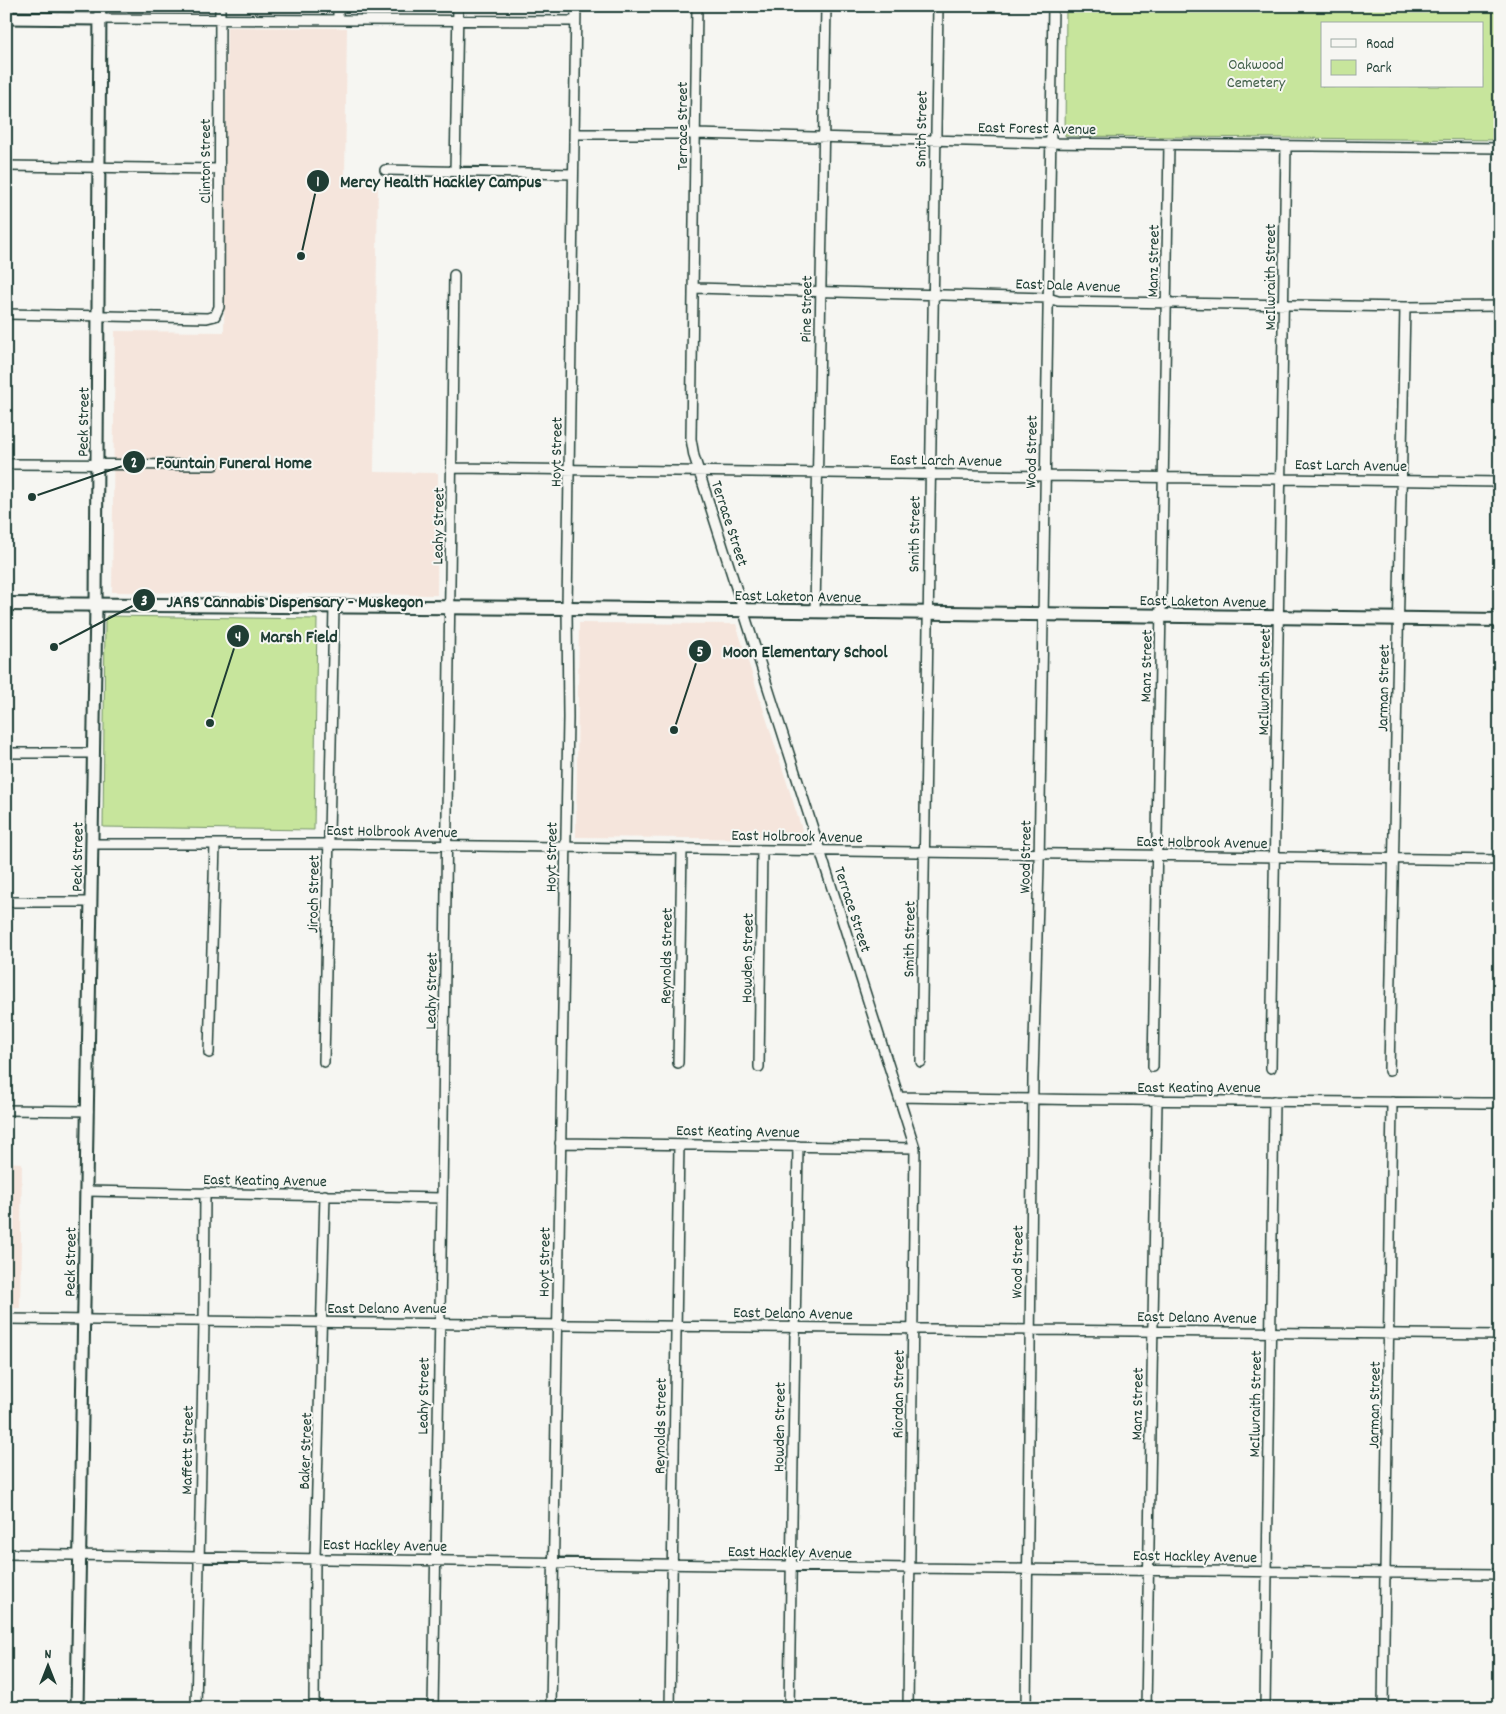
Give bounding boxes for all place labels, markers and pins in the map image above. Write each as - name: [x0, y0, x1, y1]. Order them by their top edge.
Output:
- callout: Mercy Health Hackley Campus: [306, 165, 552, 198]
- callout: Fountain Funeral Home: [121, 445, 322, 478]
- callout: JARS Cannabis Dispensary - Muskegon: [131, 584, 433, 617]
- callout: Marsh Field: [226, 619, 348, 652]
- callout: Moon Elementary School: [687, 635, 897, 668]

